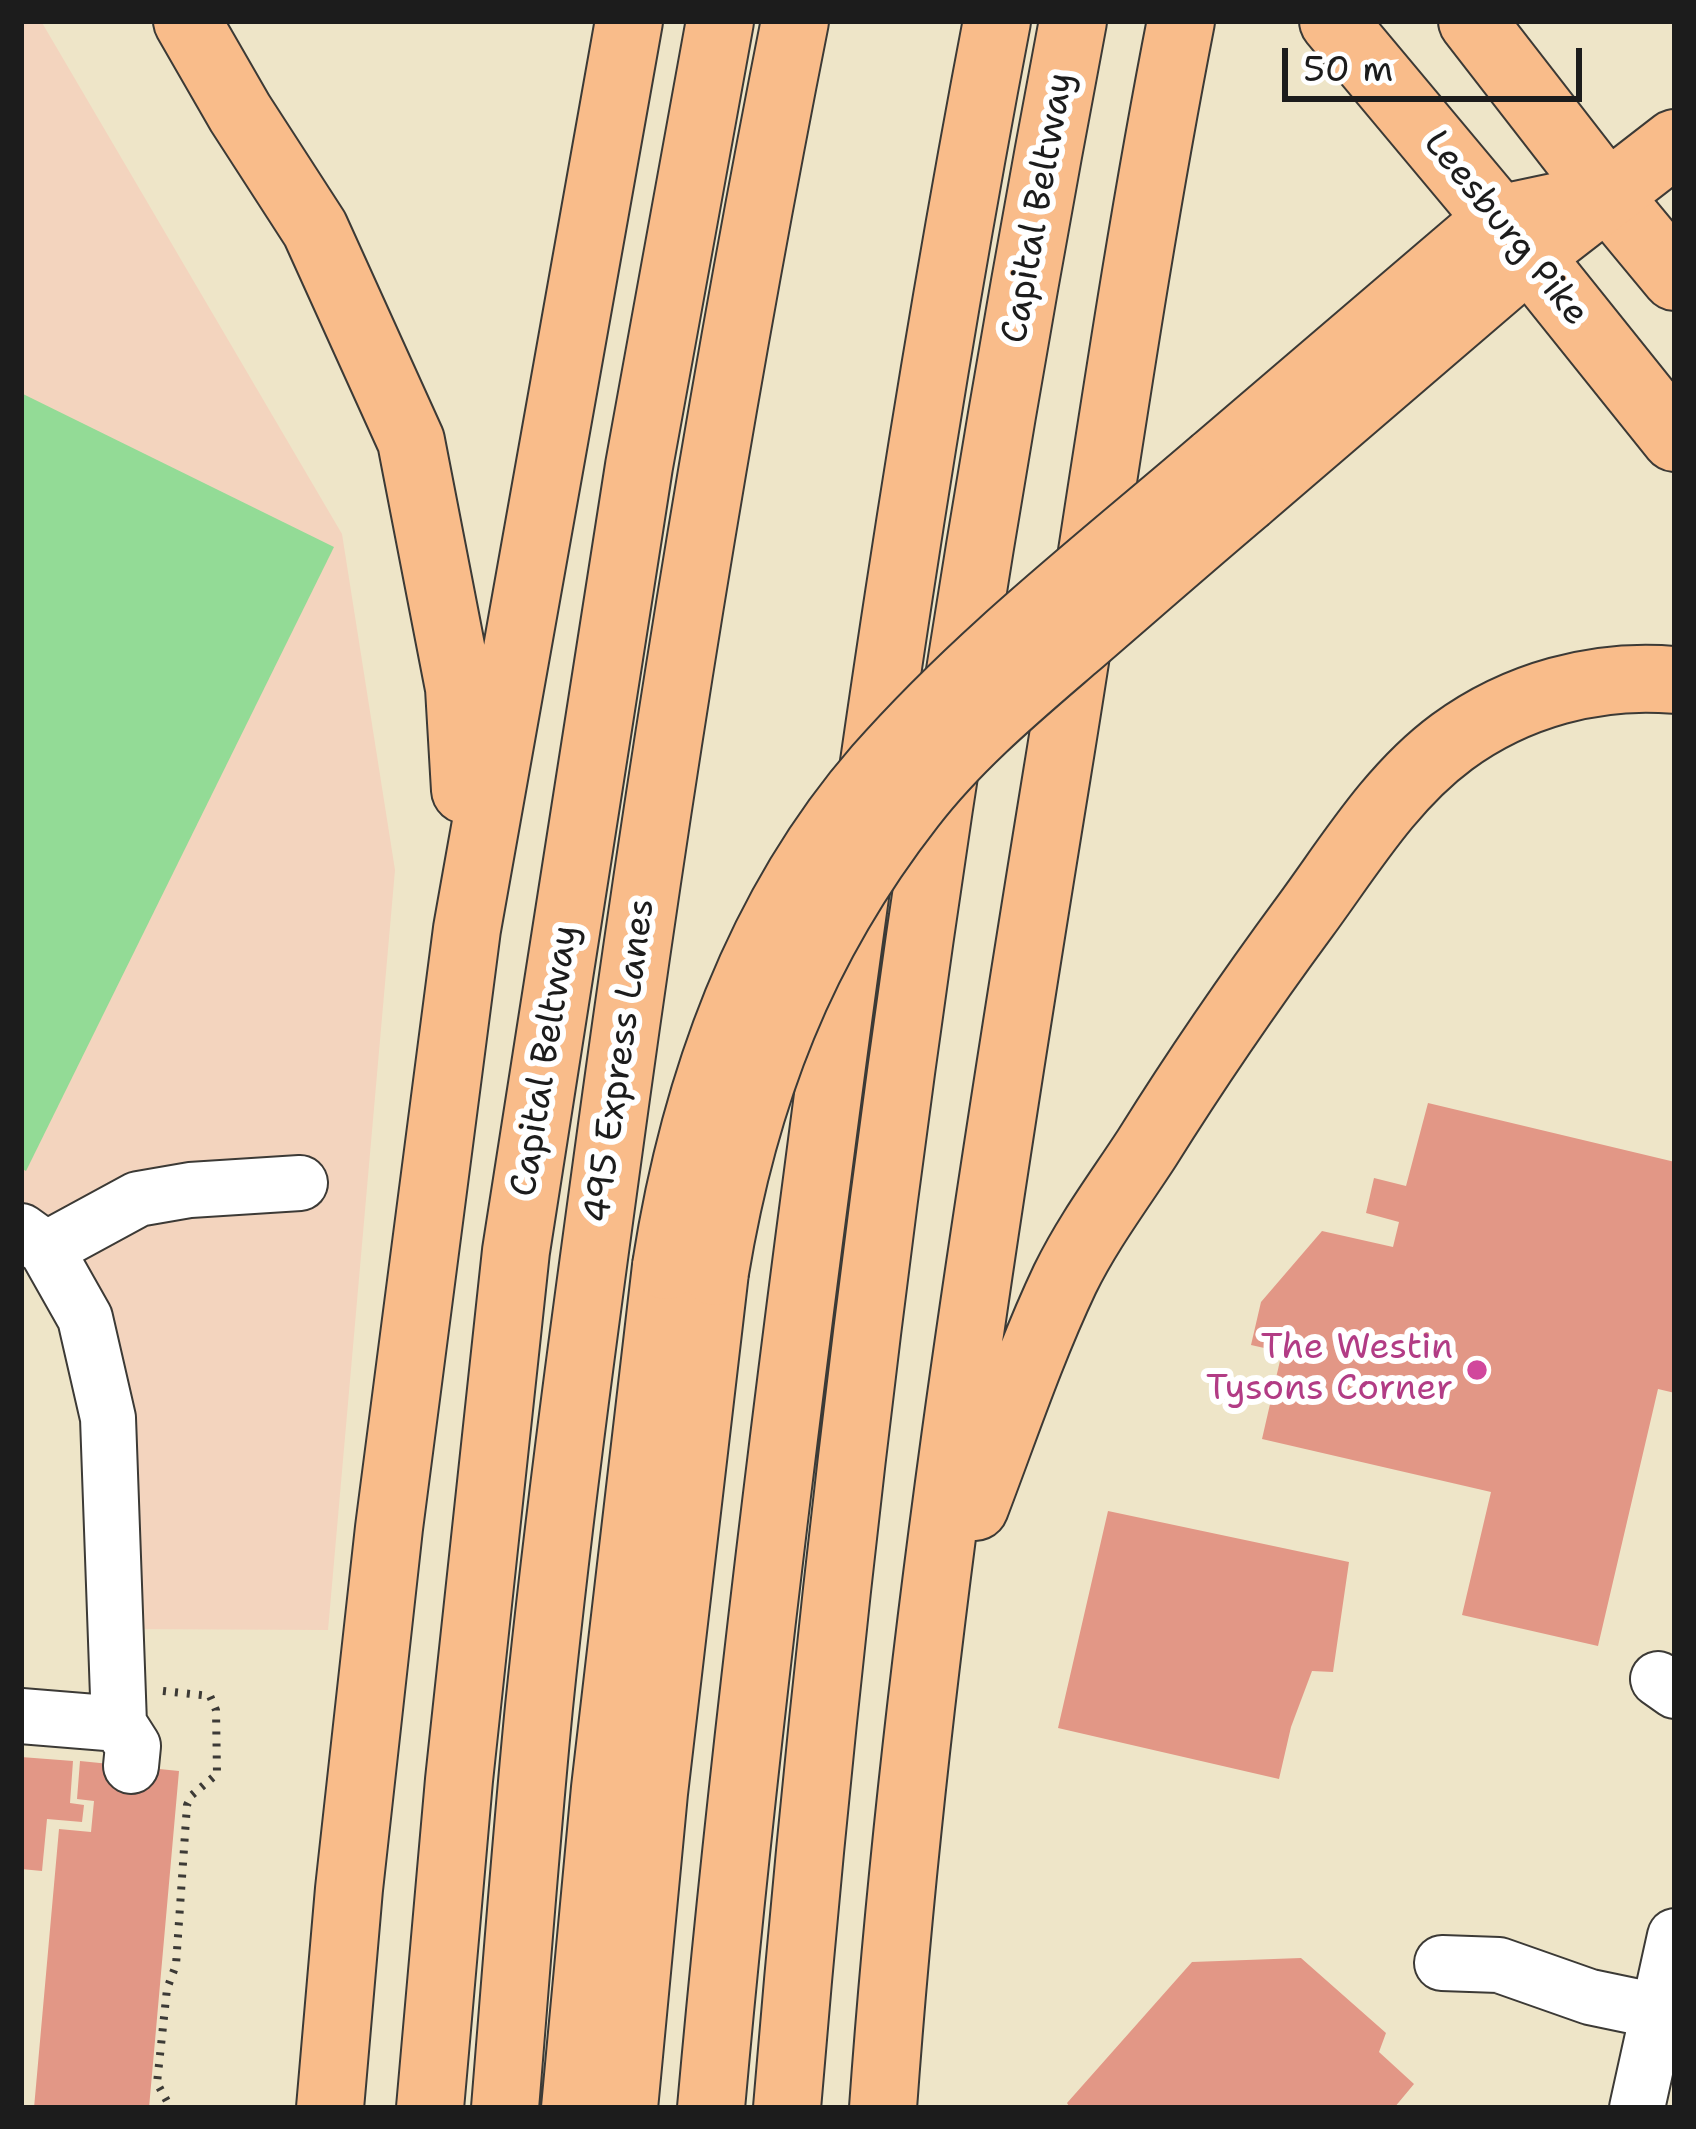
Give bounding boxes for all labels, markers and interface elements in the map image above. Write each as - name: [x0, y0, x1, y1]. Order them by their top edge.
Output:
- scale bar: [1288, 24, 1588, 98]
- text: 50 m: [1303, 44, 1393, 93]
- street label: Capital Beltway: [994, 69, 1084, 347]
- street label: Leesburg Pike: [1413, 123, 1597, 335]
- street label: 495 Express Lanes: [577, 896, 665, 1226]
- street label: Capital Beltway: [503, 922, 589, 1200]
- place label: The Westin Tysons Corner: [1206, 1327, 1453, 1412]
- marker: The Westin Tysons Corner: [1464, 1357, 1490, 1383]

